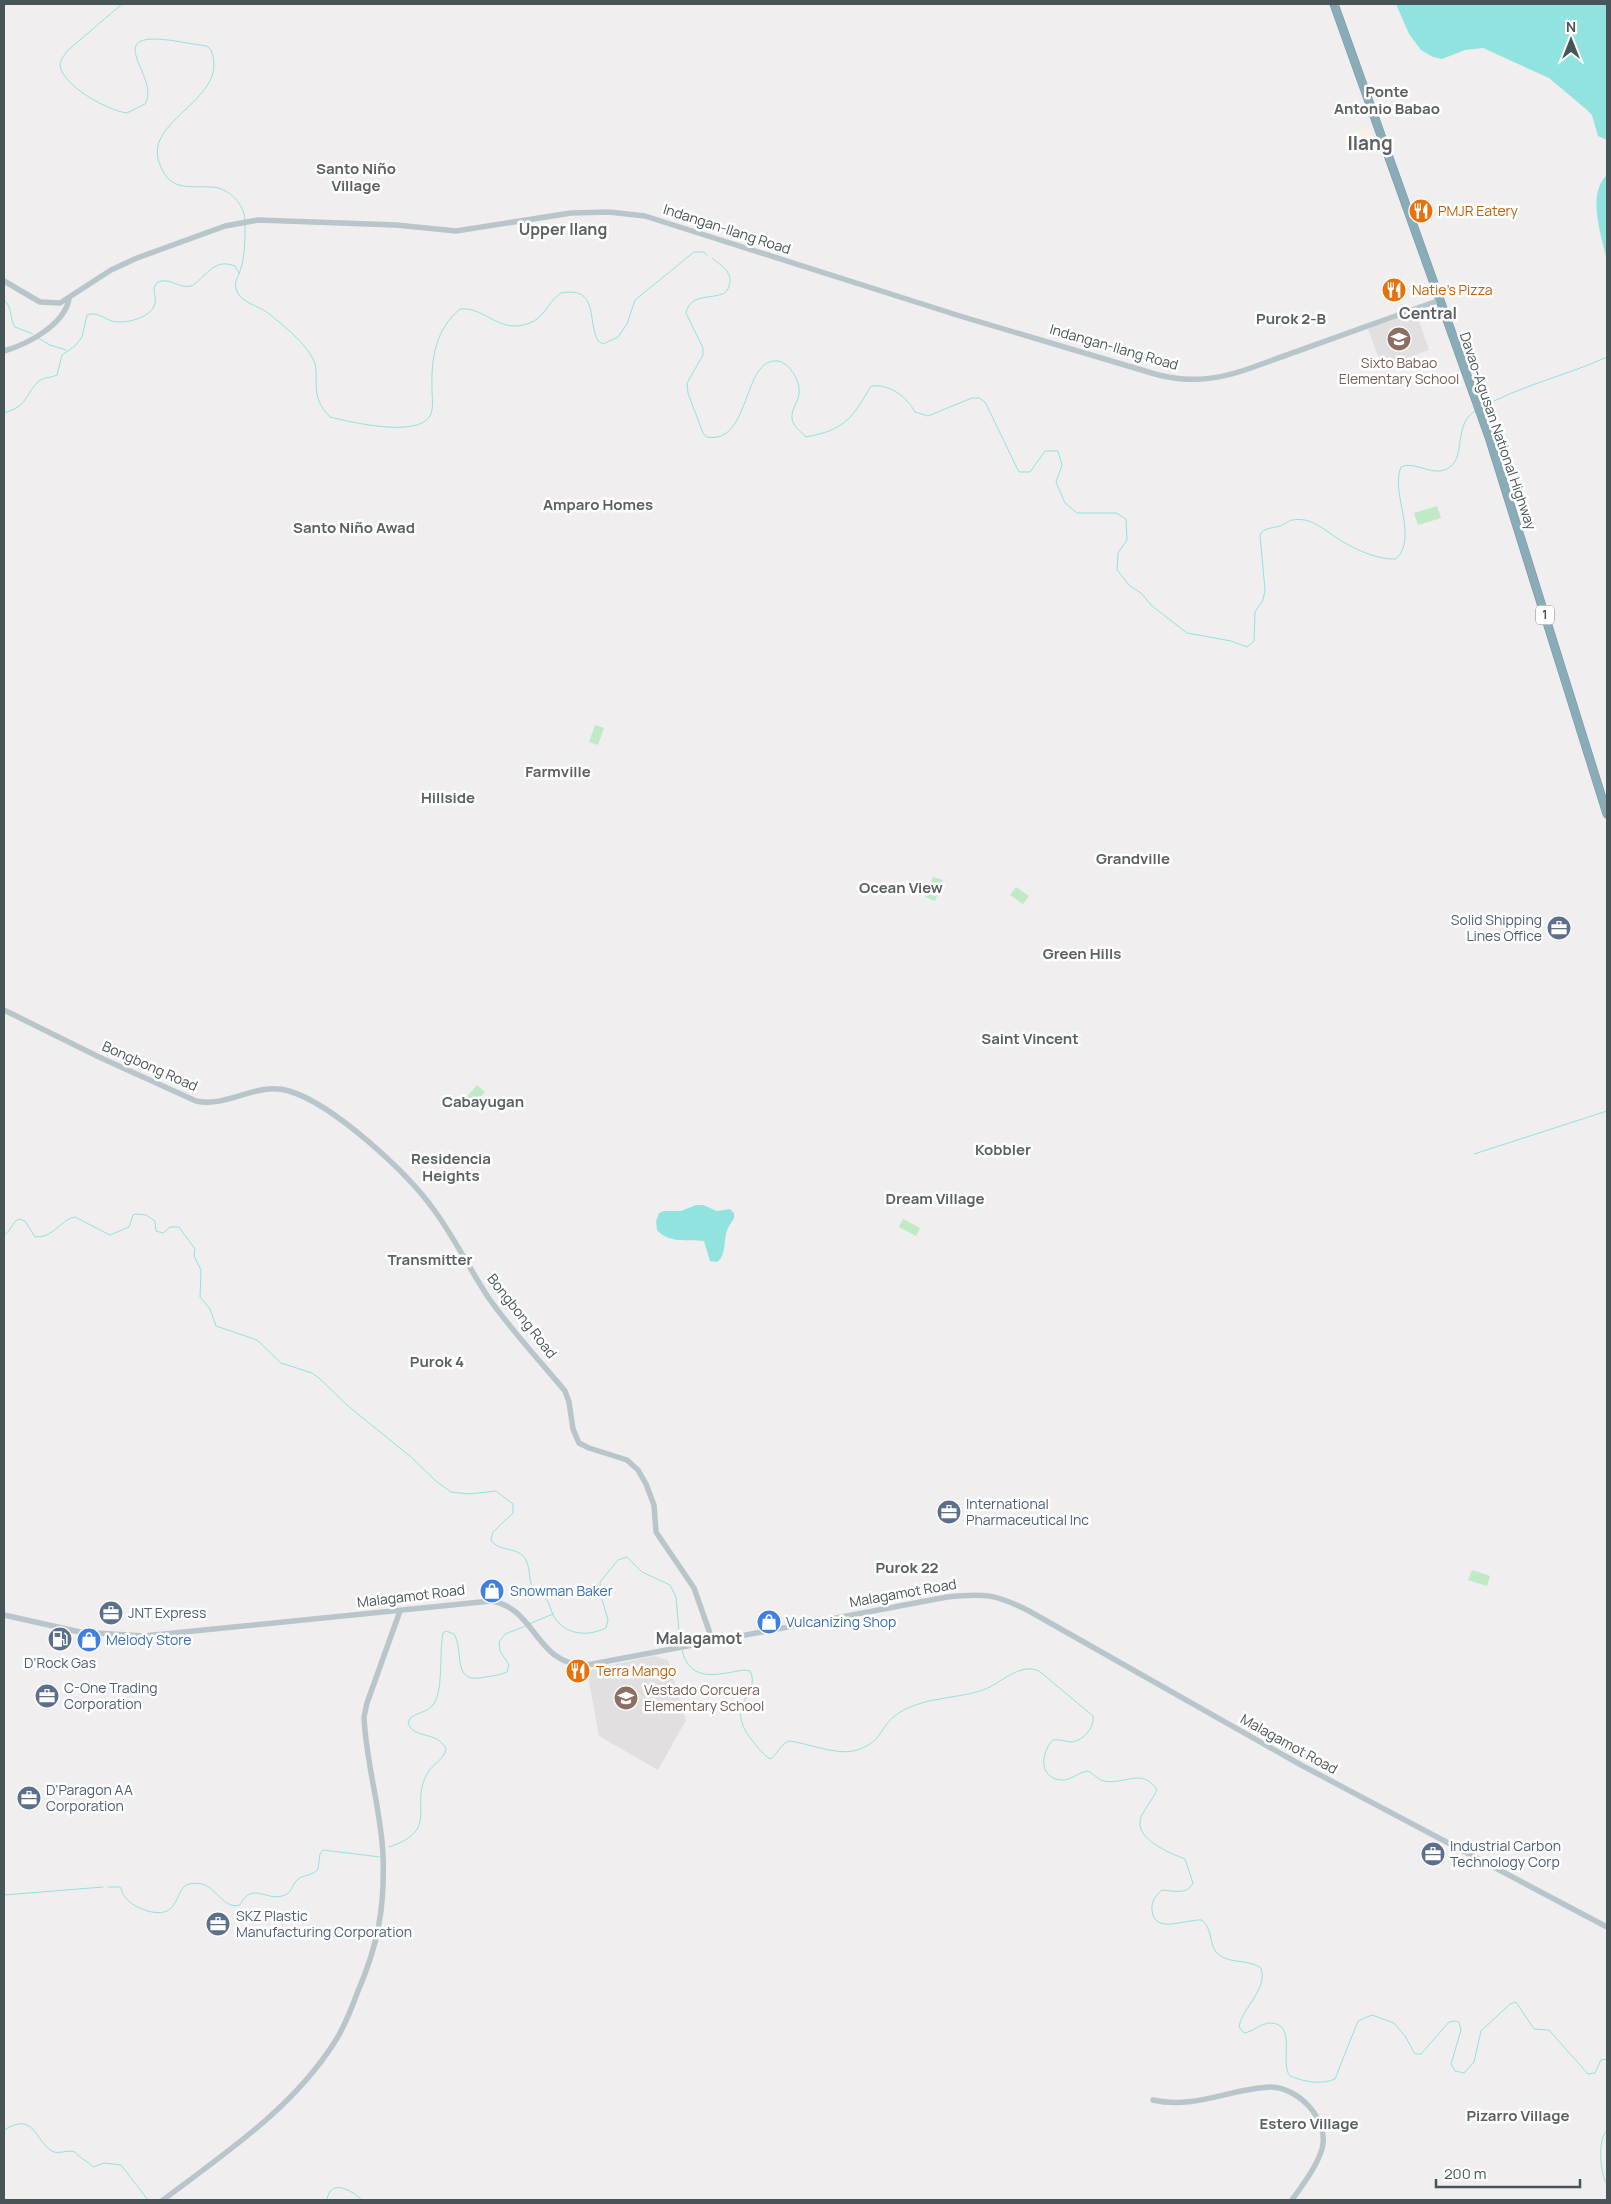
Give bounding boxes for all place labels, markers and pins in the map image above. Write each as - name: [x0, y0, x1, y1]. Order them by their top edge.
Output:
- restaurant icon: PMJR Eatery: [1408, 198, 1434, 224]
- place label: PMJR Eatery: [1438, 201, 1519, 220]
- restaurant icon: Natie's Pizza: [1381, 277, 1407, 303]
- place label: Natie's Pizza: [1412, 280, 1492, 299]
- school or university icon: Sixto Babao Elementary School: [1386, 326, 1412, 352]
- place label: Sixto Babao Elementary School: [1339, 353, 1459, 388]
- place label: Solid Shipping Lines Office: [1451, 910, 1542, 945]
- office icon: Solid Shipping Lines Office: [1546, 915, 1572, 941]
- place label: International Pharmaceutical Inc: [966, 1494, 1089, 1529]
- office icon: International Pharmaceutical Inc: [936, 1499, 962, 1525]
- shop icon: Snowman Baker: [479, 1578, 505, 1604]
- place label: Snowman Baker: [510, 1581, 613, 1600]
- office icon: JNT Express: [98, 1600, 124, 1626]
- place label: JNT Express: [128, 1603, 206, 1622]
- shop icon: Vulcanizing Shop: [756, 1609, 782, 1635]
- place label: Vulcanizing Shop: [786, 1612, 896, 1631]
- fuel station icon: D'Rock Gas: [47, 1626, 73, 1652]
- shop icon: Melody Store: [76, 1627, 102, 1653]
- place label: Melody Store: [106, 1630, 191, 1649]
- place label: D'Rock Gas: [24, 1653, 96, 1672]
- restaurant icon: Terra Mango: [565, 1658, 591, 1684]
- place label: Terra Mango: [596, 1661, 676, 1680]
- place label: C-One Trading Corporation: [64, 1678, 158, 1713]
- place label: Vestado Corcuera Elementary School: [644, 1680, 764, 1715]
- office icon: C-One Trading Corporation: [34, 1683, 60, 1709]
- school or university icon: Vestado Corcuera Elementary School: [613, 1685, 639, 1711]
- place label: D'Paragon AA Corporation: [46, 1780, 133, 1815]
- office icon: D'Paragon AA Corporation: [16, 1785, 42, 1811]
- place label: Industrial Carbon Technology Corp: [1450, 1836, 1561, 1871]
- office icon: Industrial Carbon Technology Corp: [1420, 1841, 1446, 1867]
- place label: SKZ Plastic Manufacturing Corporation: [236, 1906, 412, 1941]
- office icon: SKZ Plastic Manufacturing Corporation: [205, 1911, 231, 1937]

